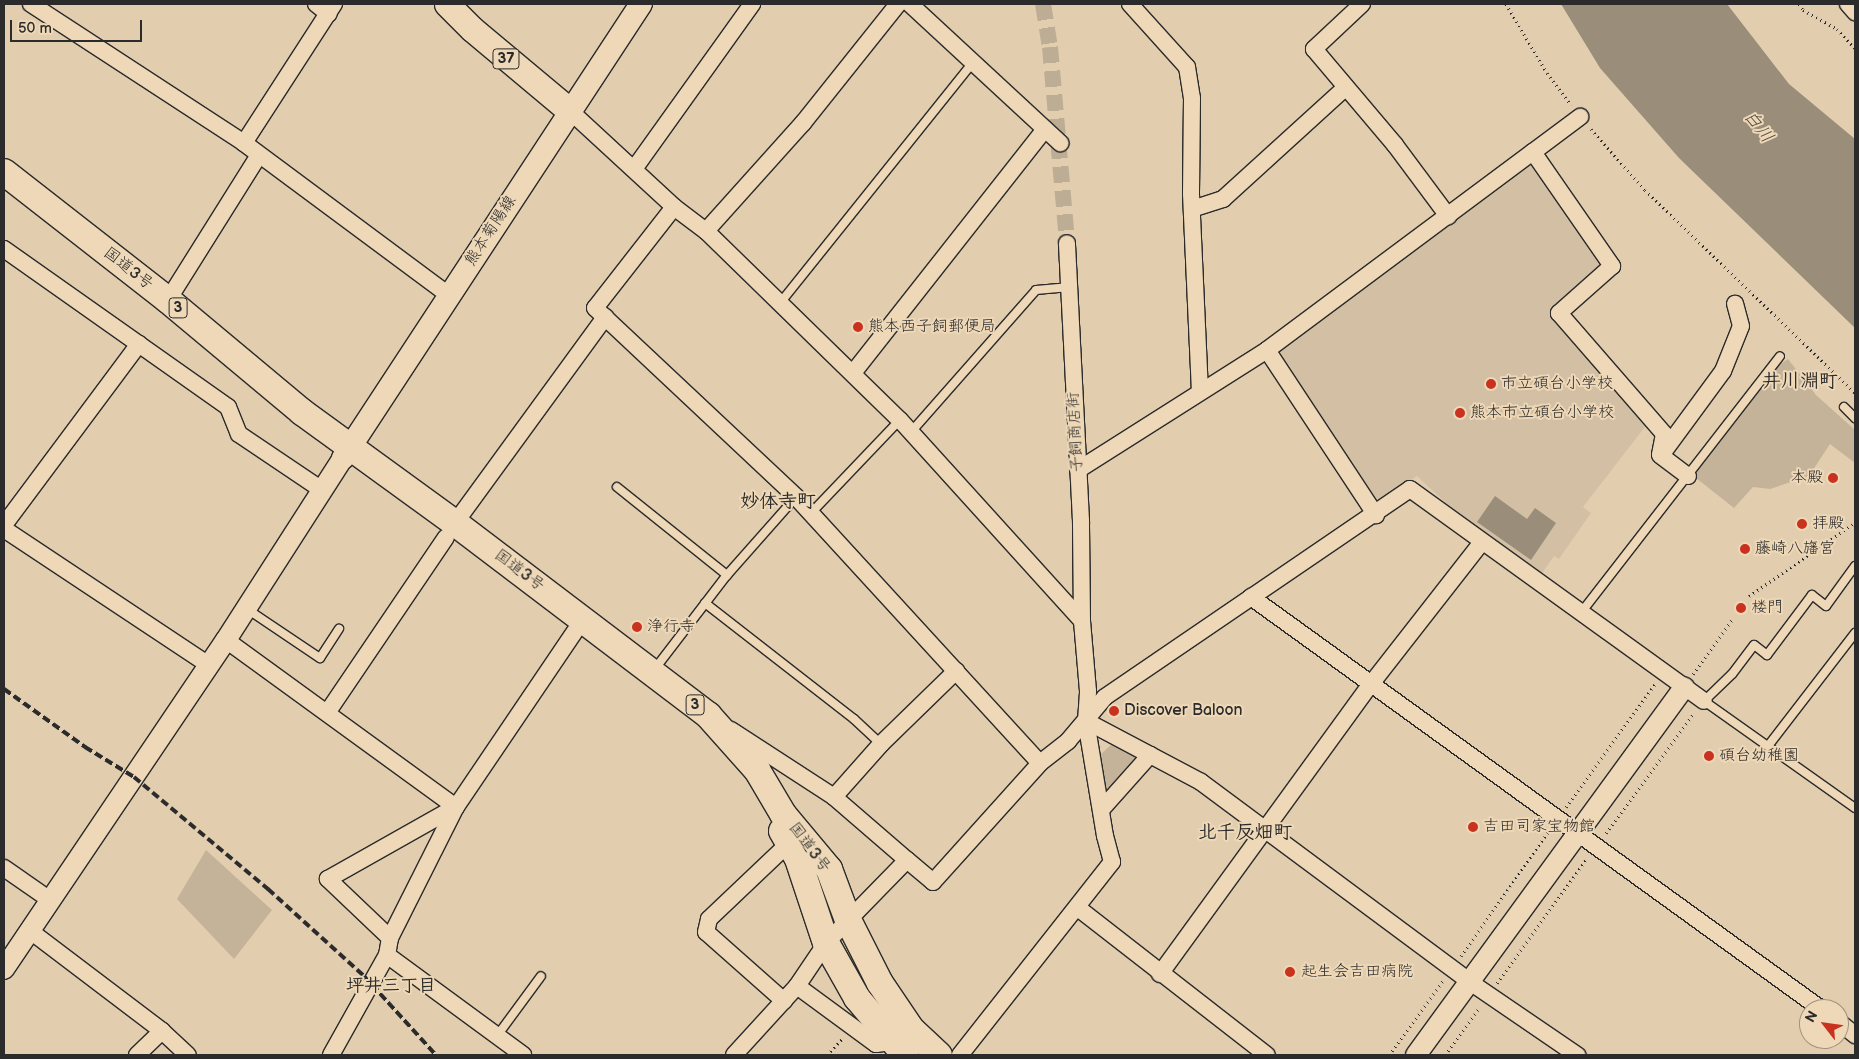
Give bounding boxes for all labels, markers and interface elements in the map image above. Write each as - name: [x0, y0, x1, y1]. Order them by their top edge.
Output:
- scale bar: [12, 10, 145, 42]
- text: 50 m: [18, 19, 52, 38]
- road number: 37: [492, 46, 520, 72]
- water label: 白川: [1738, 106, 1778, 148]
- street label: 熊本菊陽線: [461, 192, 521, 270]
- street label: 国道3号: [99, 244, 157, 294]
- road number: 3: [168, 296, 188, 320]
- place label: 熊本西子飼郵便局: [868, 317, 996, 337]
- marker: 熊本西子飼郵便局: [852, 321, 864, 333]
- district label: 井川淵町: [1762, 371, 1838, 393]
- place label: 市立碩台小学校: [1501, 374, 1613, 394]
- marker: 市立碩台小学校: [1485, 378, 1497, 390]
- street label: 子飼商店街: [1064, 392, 1088, 472]
- place label: 熊本市立碩台小学校: [1470, 403, 1614, 423]
- marker: 熊本市立碩台小学校: [1454, 407, 1466, 419]
- place label: 本殿: [1791, 468, 1823, 488]
- marker: 本殿: [1827, 472, 1839, 484]
- district label: 妙体寺町: [740, 491, 816, 513]
- place label: 拝殿: [1812, 514, 1844, 534]
- marker: 拝殿: [1796, 518, 1808, 530]
- place label: 藤崎八旛宮: [1755, 539, 1835, 559]
- marker: 藤崎八旛宮: [1739, 543, 1751, 555]
- street label: 国道3号: [490, 546, 548, 596]
- place label: 楼門: [1751, 598, 1783, 618]
- marker: 楼門: [1735, 602, 1747, 614]
- place label: 浄行寺: [647, 617, 695, 637]
- marker: 浄行寺: [631, 621, 643, 633]
- road number: 3: [685, 692, 705, 718]
- place label: Discover Baloon: [1124, 701, 1243, 721]
- marker: Discover Baloon: [1108, 705, 1120, 717]
- place label: 碩台幼稚園: [1719, 746, 1799, 766]
- marker: 碩台幼稚園: [1703, 750, 1715, 762]
- place label: 吉田司家宝物館: [1483, 817, 1595, 837]
- street label: 国道3号: [784, 819, 834, 877]
- marker: 吉田司家宝物館: [1467, 821, 1479, 833]
- district label: 北千反畑町: [1198, 822, 1292, 844]
- place label: 起生会吉田病院: [1301, 962, 1413, 982]
- marker: 起生会吉田病院: [1283, 965, 1297, 979]
- district label: 坪井三丁目: [346, 975, 436, 997]
- north arrow: [1799, 999, 1849, 1049]
- text: N: [1801, 1008, 1821, 1026]

